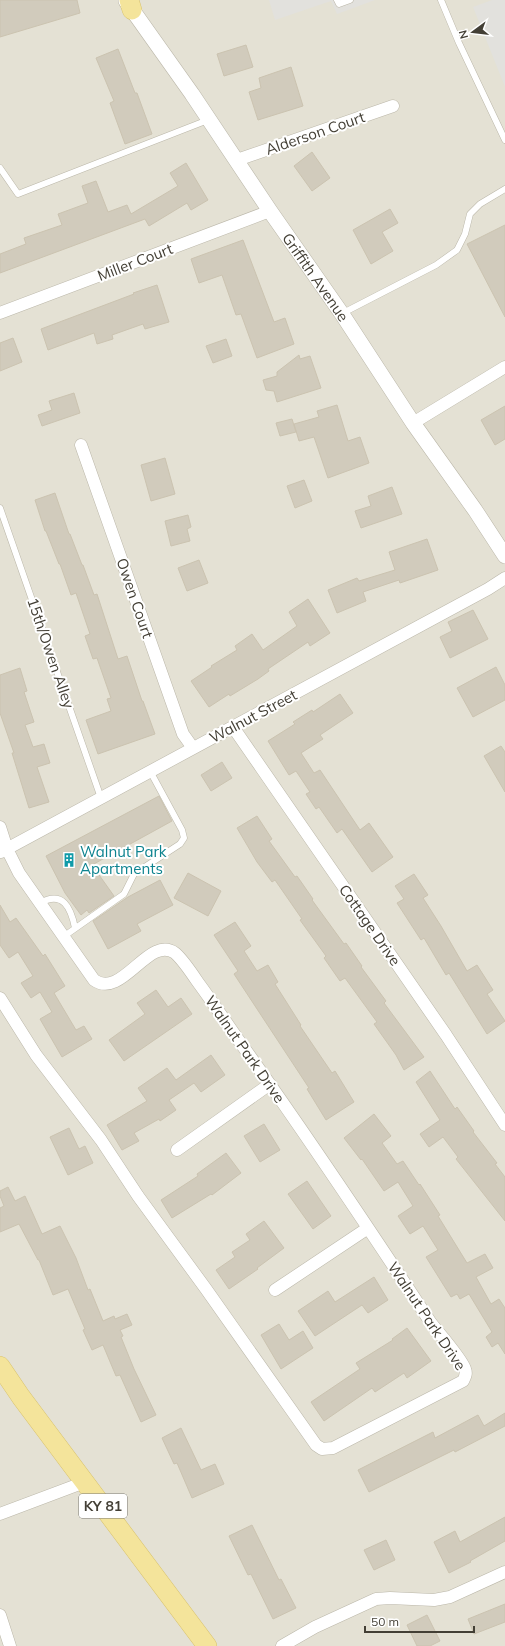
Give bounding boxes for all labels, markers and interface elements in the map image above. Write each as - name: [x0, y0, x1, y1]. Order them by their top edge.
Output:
- north arrow: [453, 12, 493, 52]
- text: N: [456, 29, 471, 40]
- street label: Alderson Court: [263, 107, 367, 159]
- street label: Griffith Avenue: [279, 229, 354, 325]
- street label: Miller Court: [95, 239, 175, 285]
- street label: Owen Court: [112, 555, 158, 641]
- street label: 15th/Owen Alley: [23, 595, 79, 711]
- street label: Walnut Street: [206, 685, 300, 747]
- place label: Walnut Park Apartments: [80, 842, 167, 878]
- building icon: Walnut Park Apartments: [61, 852, 77, 868]
- street label: Cottage Drive: [335, 881, 405, 969]
- street label: Walnut Park Drive: [201, 992, 289, 1106]
- street label: Walnut Park Drive: [384, 1258, 470, 1374]
- road number: KY 81: [79, 1494, 127, 1518]
- scale bar: [365, 1608, 474, 1634]
- text: 50 m: [371, 1614, 399, 1629]

